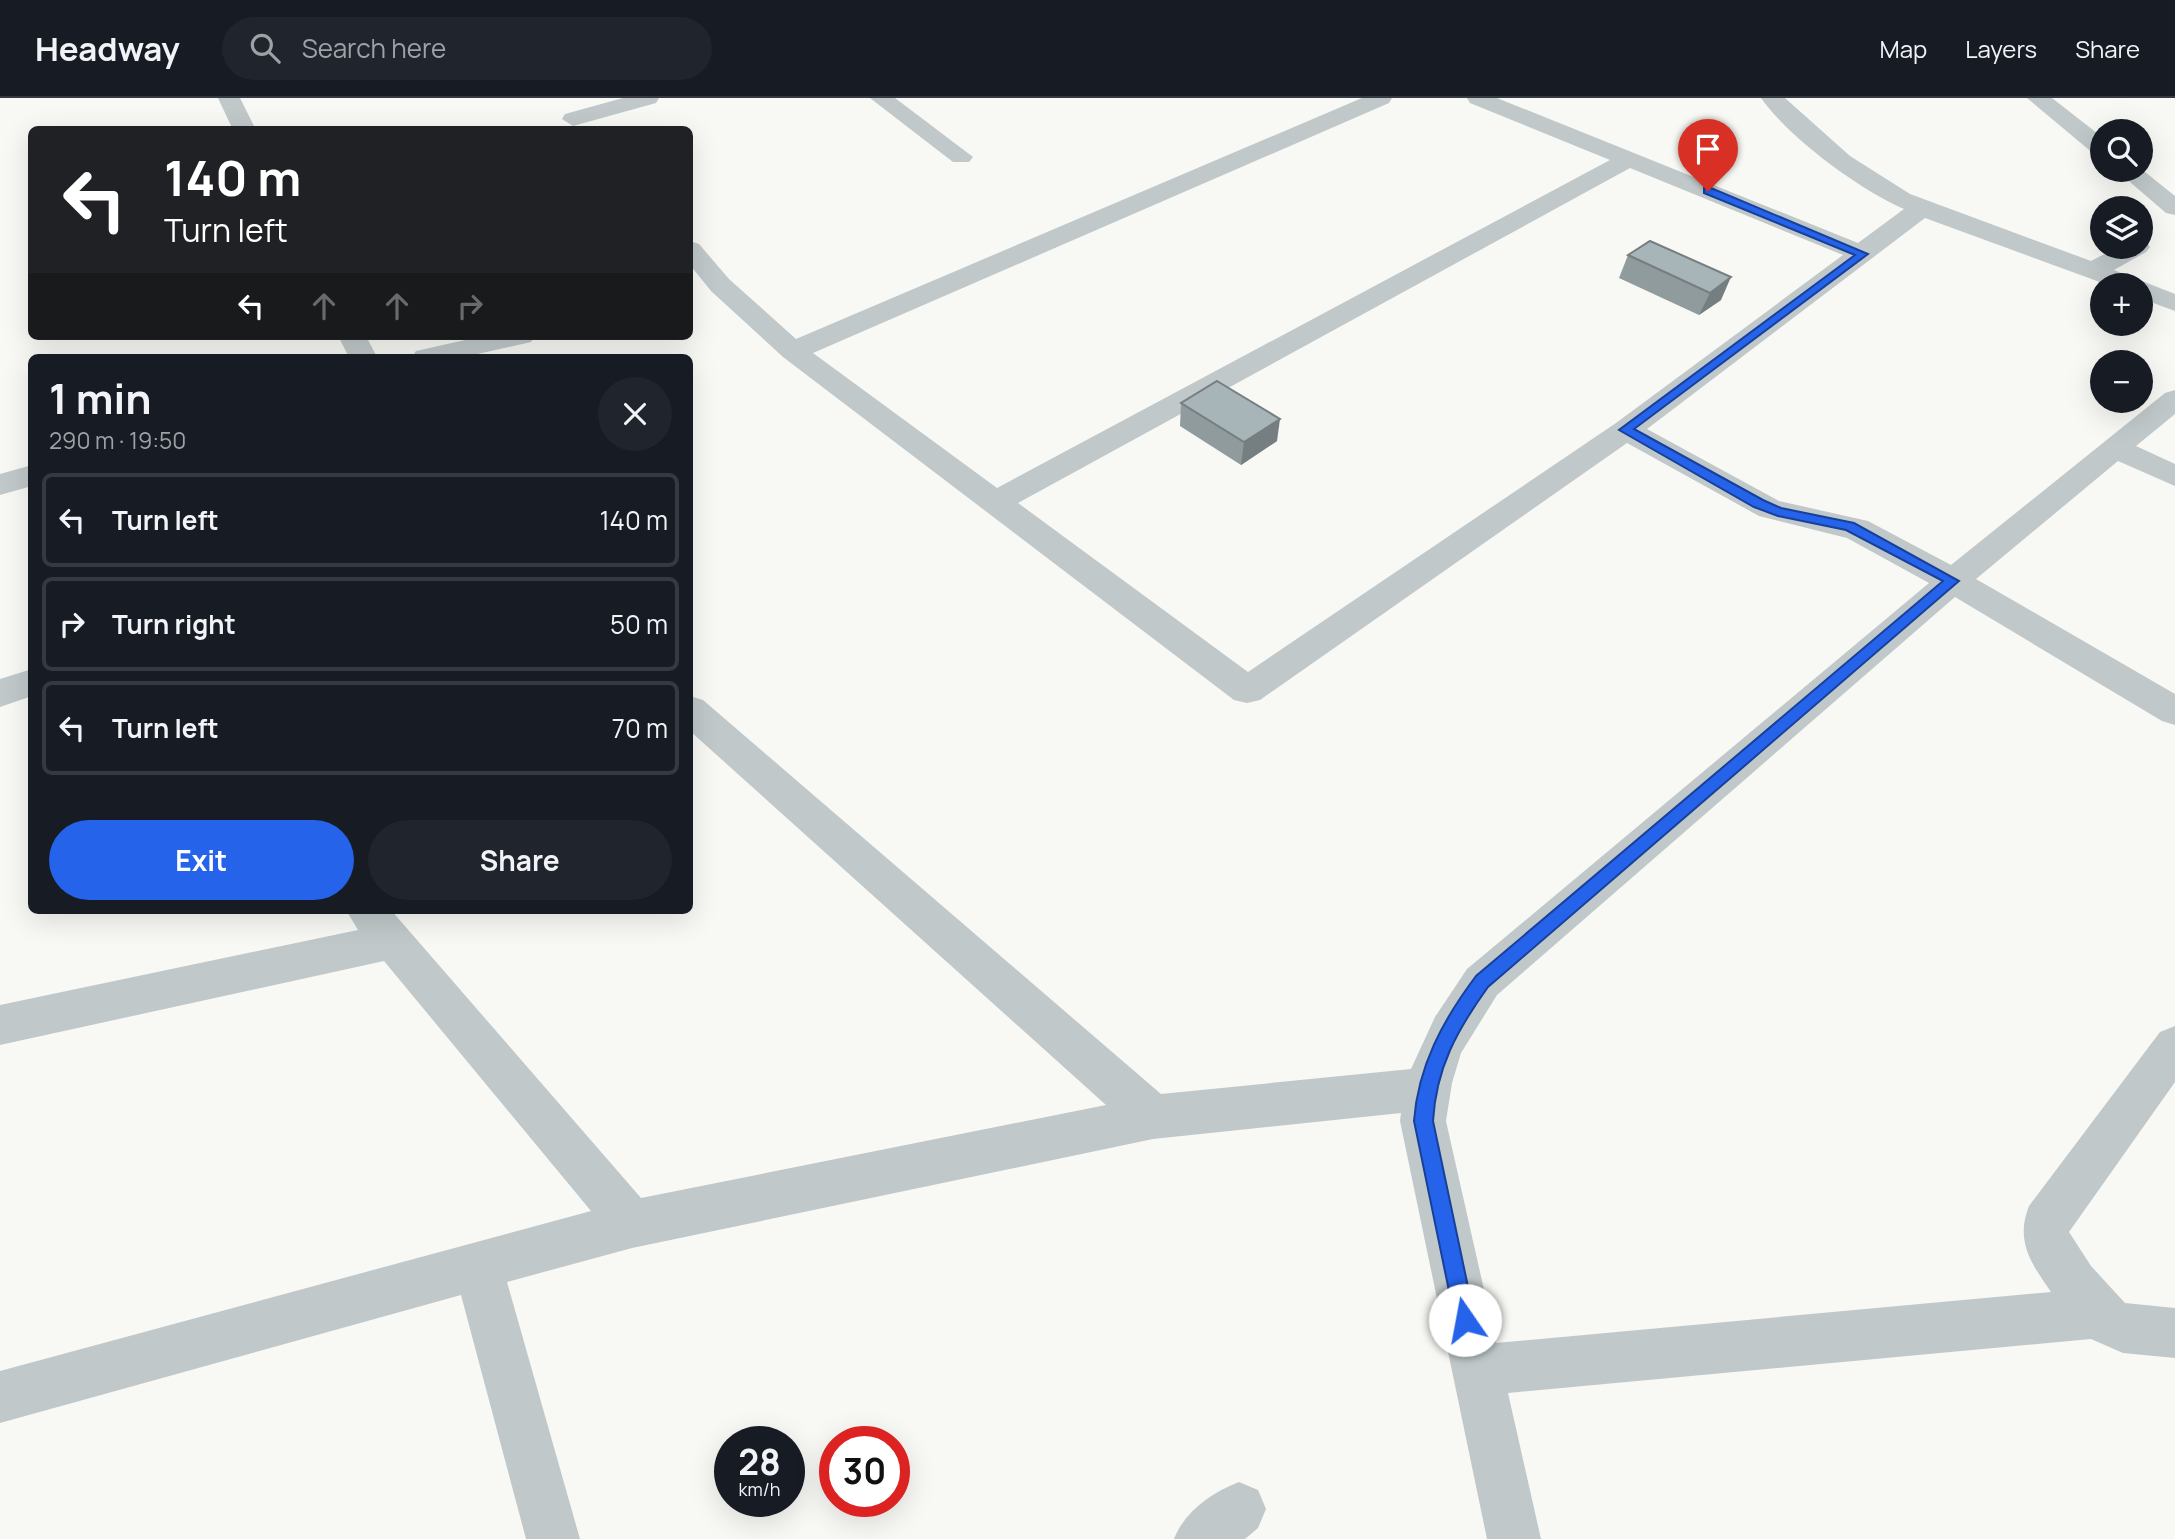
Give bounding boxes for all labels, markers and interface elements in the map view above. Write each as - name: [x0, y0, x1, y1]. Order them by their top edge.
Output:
- search box: [222, 17, 712, 80]
- text: Headway: [35, 26, 180, 71]
- icon: search: [246, 29, 284, 67]
- text: Search here: [302, 30, 446, 66]
- text: Map: [1880, 32, 1927, 65]
- text: Layers: [1965, 32, 2037, 65]
- text: Share: [2075, 32, 2140, 65]
- pin: [1678, 119, 1738, 191]
- map controls: [2090, 119, 2153, 413]
- button: search: [2090, 119, 2153, 182]
- icon: arrive: [1689, 130, 1727, 168]
- text: 140 m: [164, 144, 301, 211]
- icon: left: [49, 154, 140, 245]
- button: layers: [2090, 196, 2153, 259]
- text: Turn left: [164, 208, 288, 252]
- button: +: [2090, 273, 2153, 336]
- icon: left: [232, 287, 270, 325]
- icon: ahead: [305, 287, 343, 325]
- icon: ahead: [378, 287, 416, 325]
- icon: right: [451, 287, 489, 325]
- button: −: [2090, 350, 2153, 413]
- text: 1 min: [49, 369, 152, 427]
- button: close: [598, 377, 672, 451]
- text: 290 m · 19:50: [49, 424, 186, 456]
- icon: left: [53, 501, 91, 539]
- text: Turn left: [112, 502, 219, 538]
- text: 140 m: [599, 502, 668, 538]
- icon: right: [53, 605, 91, 643]
- text: Turn right: [112, 606, 236, 642]
- text: 50 m: [610, 606, 668, 642]
- icon: left: [53, 709, 91, 747]
- text: Turn left: [112, 710, 219, 746]
- text: 70 m: [612, 710, 668, 746]
- button: Exit: [49, 820, 354, 900]
- button: Share: [368, 820, 672, 900]
- position arrow: [1428, 1283, 1502, 1357]
- speed limit sign: 30: [819, 1426, 910, 1517]
- text: 28: [738, 1438, 781, 1486]
- text: km/h: [739, 1477, 780, 1501]

